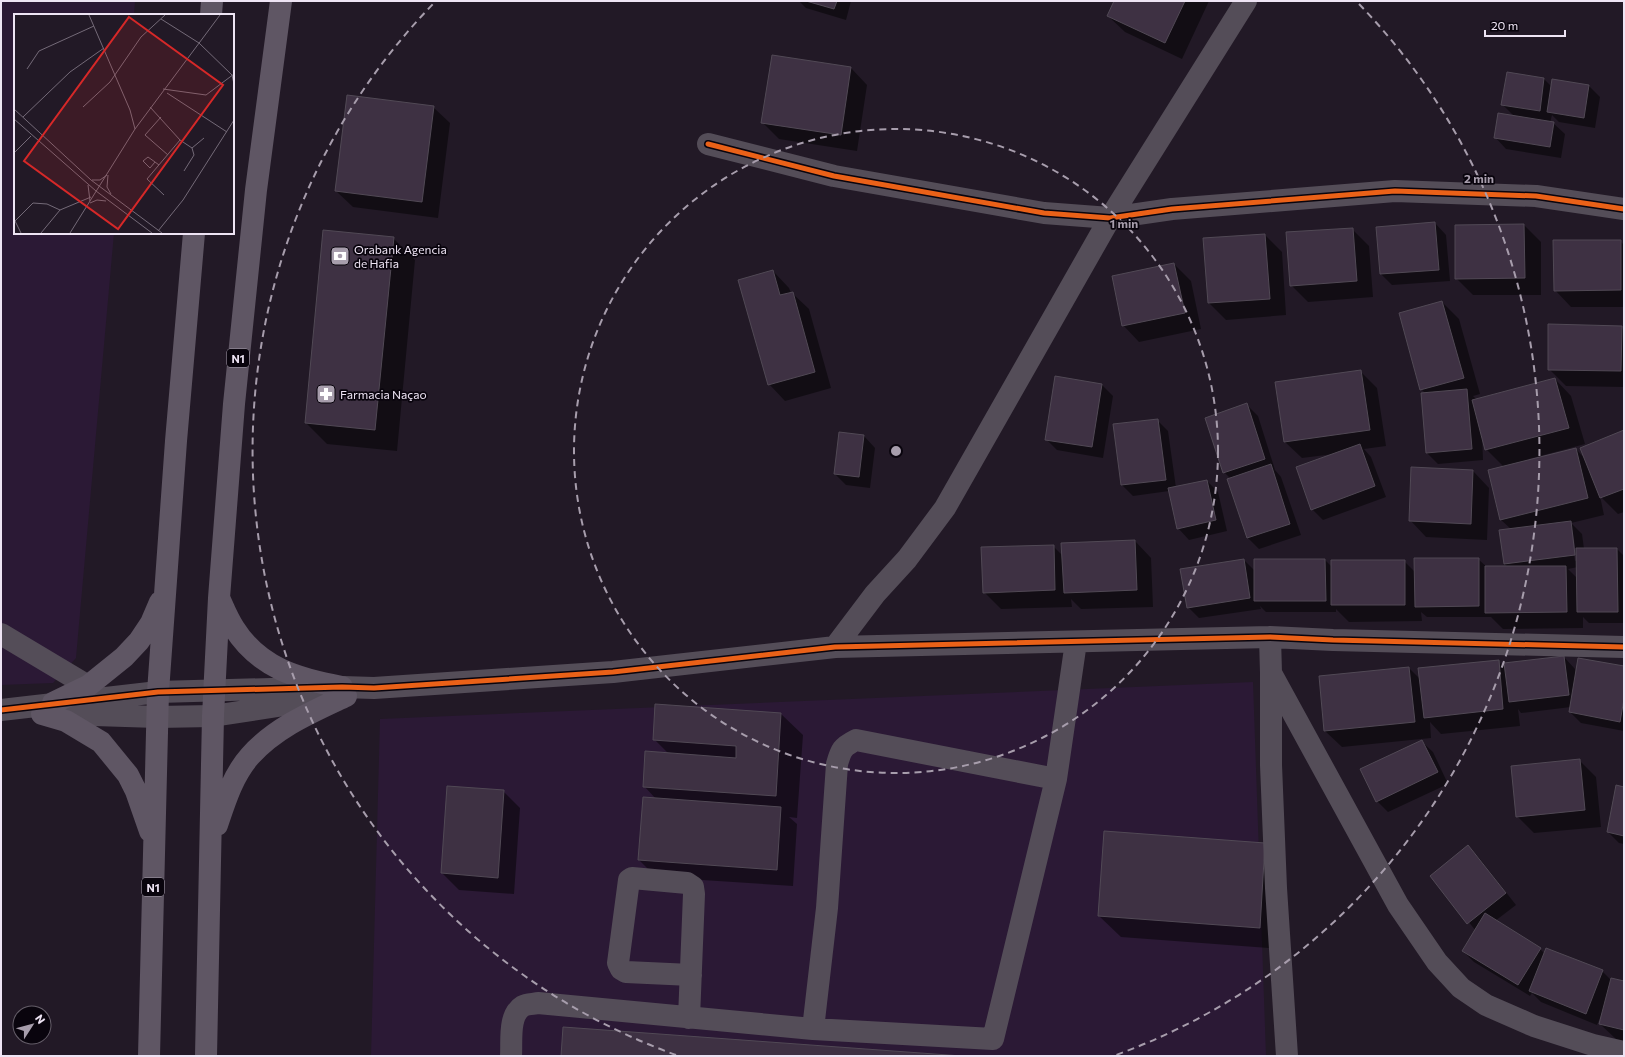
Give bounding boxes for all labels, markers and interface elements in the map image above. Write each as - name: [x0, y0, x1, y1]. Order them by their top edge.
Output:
- scale bar: [1485, 12, 1565, 38]
- inset map: [14, 14, 234, 234]
- text: 20 m: [1491, 18, 1518, 32]
- text: 2 min: [1464, 171, 1494, 185]
- text: 1 min: [1110, 216, 1138, 230]
- place label: Orabank Agencia de Hafia: [354, 242, 447, 270]
- bank icon: Orabank Agencia de Hafia: [329, 245, 351, 267]
- road number: N1: [227, 349, 249, 367]
- pharmacy icon: Farmacia Naçao: [315, 383, 337, 405]
- place label: Farmacia Naçao: [340, 387, 427, 401]
- centre of rings: [889, 444, 903, 458]
- road number: N1: [142, 878, 164, 896]
- north arrow: [12, 1005, 52, 1045]
- text: N: [33, 1012, 48, 1026]

